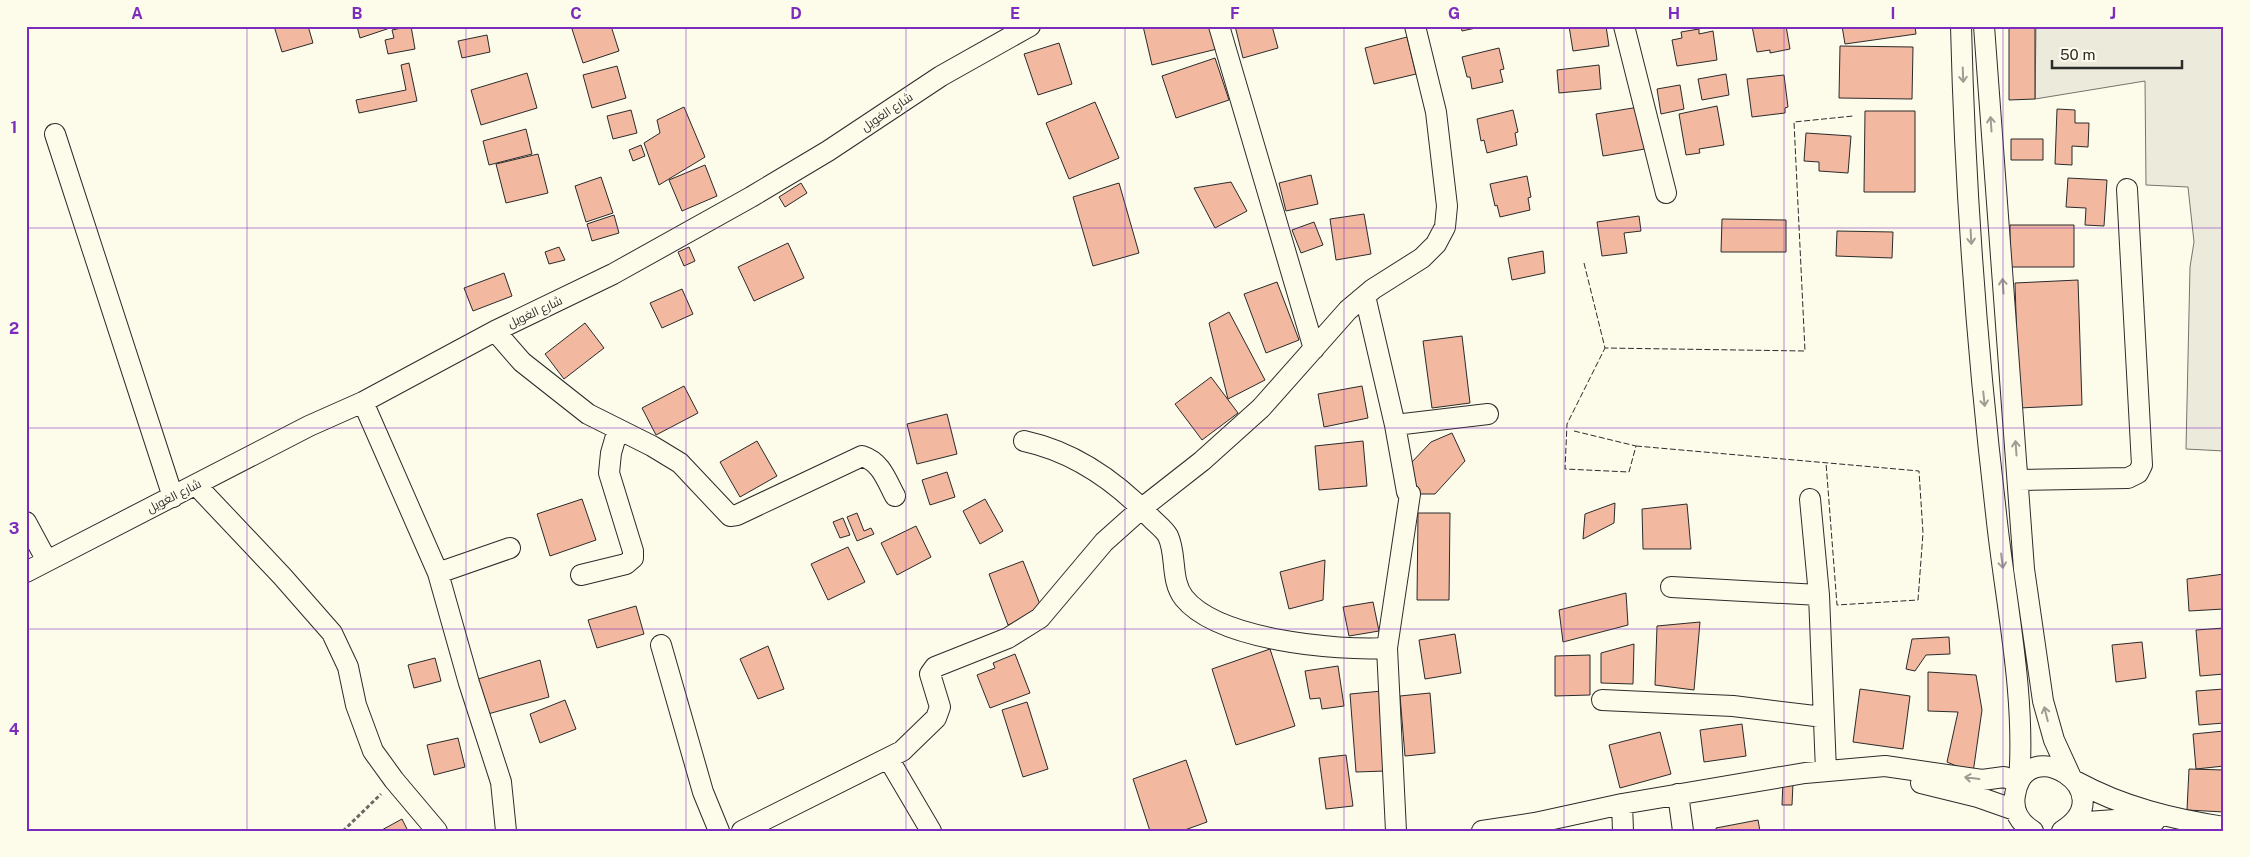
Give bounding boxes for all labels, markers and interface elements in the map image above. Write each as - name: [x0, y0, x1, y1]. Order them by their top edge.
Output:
- text: A: [131, 4, 143, 23]
- text: B: [352, 4, 363, 23]
- text: C: [570, 4, 582, 23]
- text: D: [790, 4, 802, 23]
- text: E: [1010, 4, 1020, 23]
- text: F: [1230, 4, 1240, 23]
- text: G: [1448, 4, 1460, 23]
- text: H: [1668, 4, 1680, 23]
- text: I: [1891, 4, 1895, 23]
- text: J: [2110, 4, 2116, 23]
- scale bar: [2052, 38, 2182, 70]
- text: 50 m: [2060, 46, 2095, 63]
- one-way arrow: [1958, 66, 1968, 83]
- street label: شارع الغويل: [859, 90, 916, 135]
- one-way arrow: [1986, 116, 1996, 132]
- text: 1: [11, 118, 17, 137]
- one-way arrow: [1967, 229, 1976, 245]
- one-way arrow: [1999, 278, 2008, 294]
- street label: شارع الغويل: [505, 293, 565, 332]
- text: 2: [9, 319, 19, 338]
- one-way arrow: [1979, 391, 1989, 407]
- one-way arrow: [2011, 440, 2021, 456]
- street label: شارع الغويل: [145, 476, 204, 516]
- text: 3: [9, 519, 19, 538]
- one-way arrow: [1997, 552, 2007, 568]
- one-way arrow: [2041, 706, 2050, 722]
- text: 4: [9, 720, 20, 739]
- one-way arrow: [1964, 773, 1980, 783]

